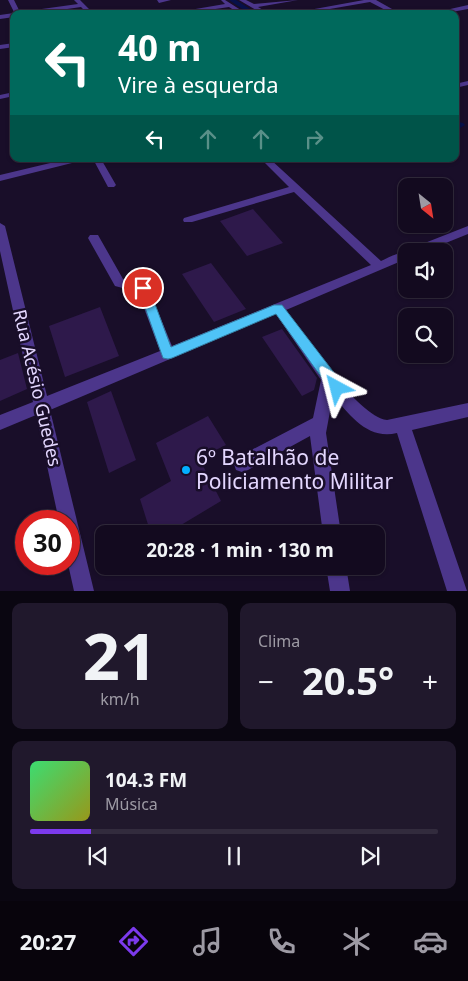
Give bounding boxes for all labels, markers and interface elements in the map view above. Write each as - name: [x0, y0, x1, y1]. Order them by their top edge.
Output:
- text: 40 m: [118, 24, 201, 71]
- icon: left: [35, 30, 100, 95]
- text: Vire à esquerda: [118, 69, 279, 99]
- icon: left: [141, 125, 169, 153]
- icon: ahead: [194, 125, 222, 153]
- icon: ahead: [247, 125, 275, 153]
- icon: right: [300, 125, 328, 153]
- north arrow: [398, 178, 452, 232]
- map controls: [398, 178, 453, 363]
- button: sound: [398, 243, 453, 298]
- pin: [122, 267, 164, 309]
- icon: arrive: [129, 274, 157, 302]
- street label: Rua Acésio Guedes: [8, 307, 68, 469]
- button: search: [398, 308, 453, 363]
- position arrow: [310, 361, 362, 413]
- place label: 6º Batalhão de Policiamento Militar: [196, 443, 393, 495]
- marker: 6º Batalhão de Policiamento Militar: [180, 464, 192, 476]
- speed limit sign: 30: [15, 510, 80, 575]
- text: 20:28 · 1 min · 130 m: [146, 537, 334, 563]
- text: 21: [83, 611, 157, 699]
- text: Clima: [258, 630, 300, 652]
- text: 20.5°: [302, 654, 394, 706]
- text: −: [258, 662, 274, 700]
- text: +: [422, 662, 438, 700]
- text: km/h: [100, 688, 140, 710]
- text: 104.3 FM: [105, 767, 187, 793]
- text: Música: [105, 793, 158, 815]
- icon: previous: [84, 842, 112, 870]
- icon: pause: [220, 842, 248, 870]
- icon: next: [356, 842, 384, 870]
- icon: directions: [116, 924, 151, 959]
- icon: music: [190, 924, 225, 959]
- icon: phone: [264, 924, 299, 959]
- icon: climate: [339, 924, 374, 959]
- icon: car: [413, 924, 448, 959]
- text: 20:27: [20, 926, 76, 956]

